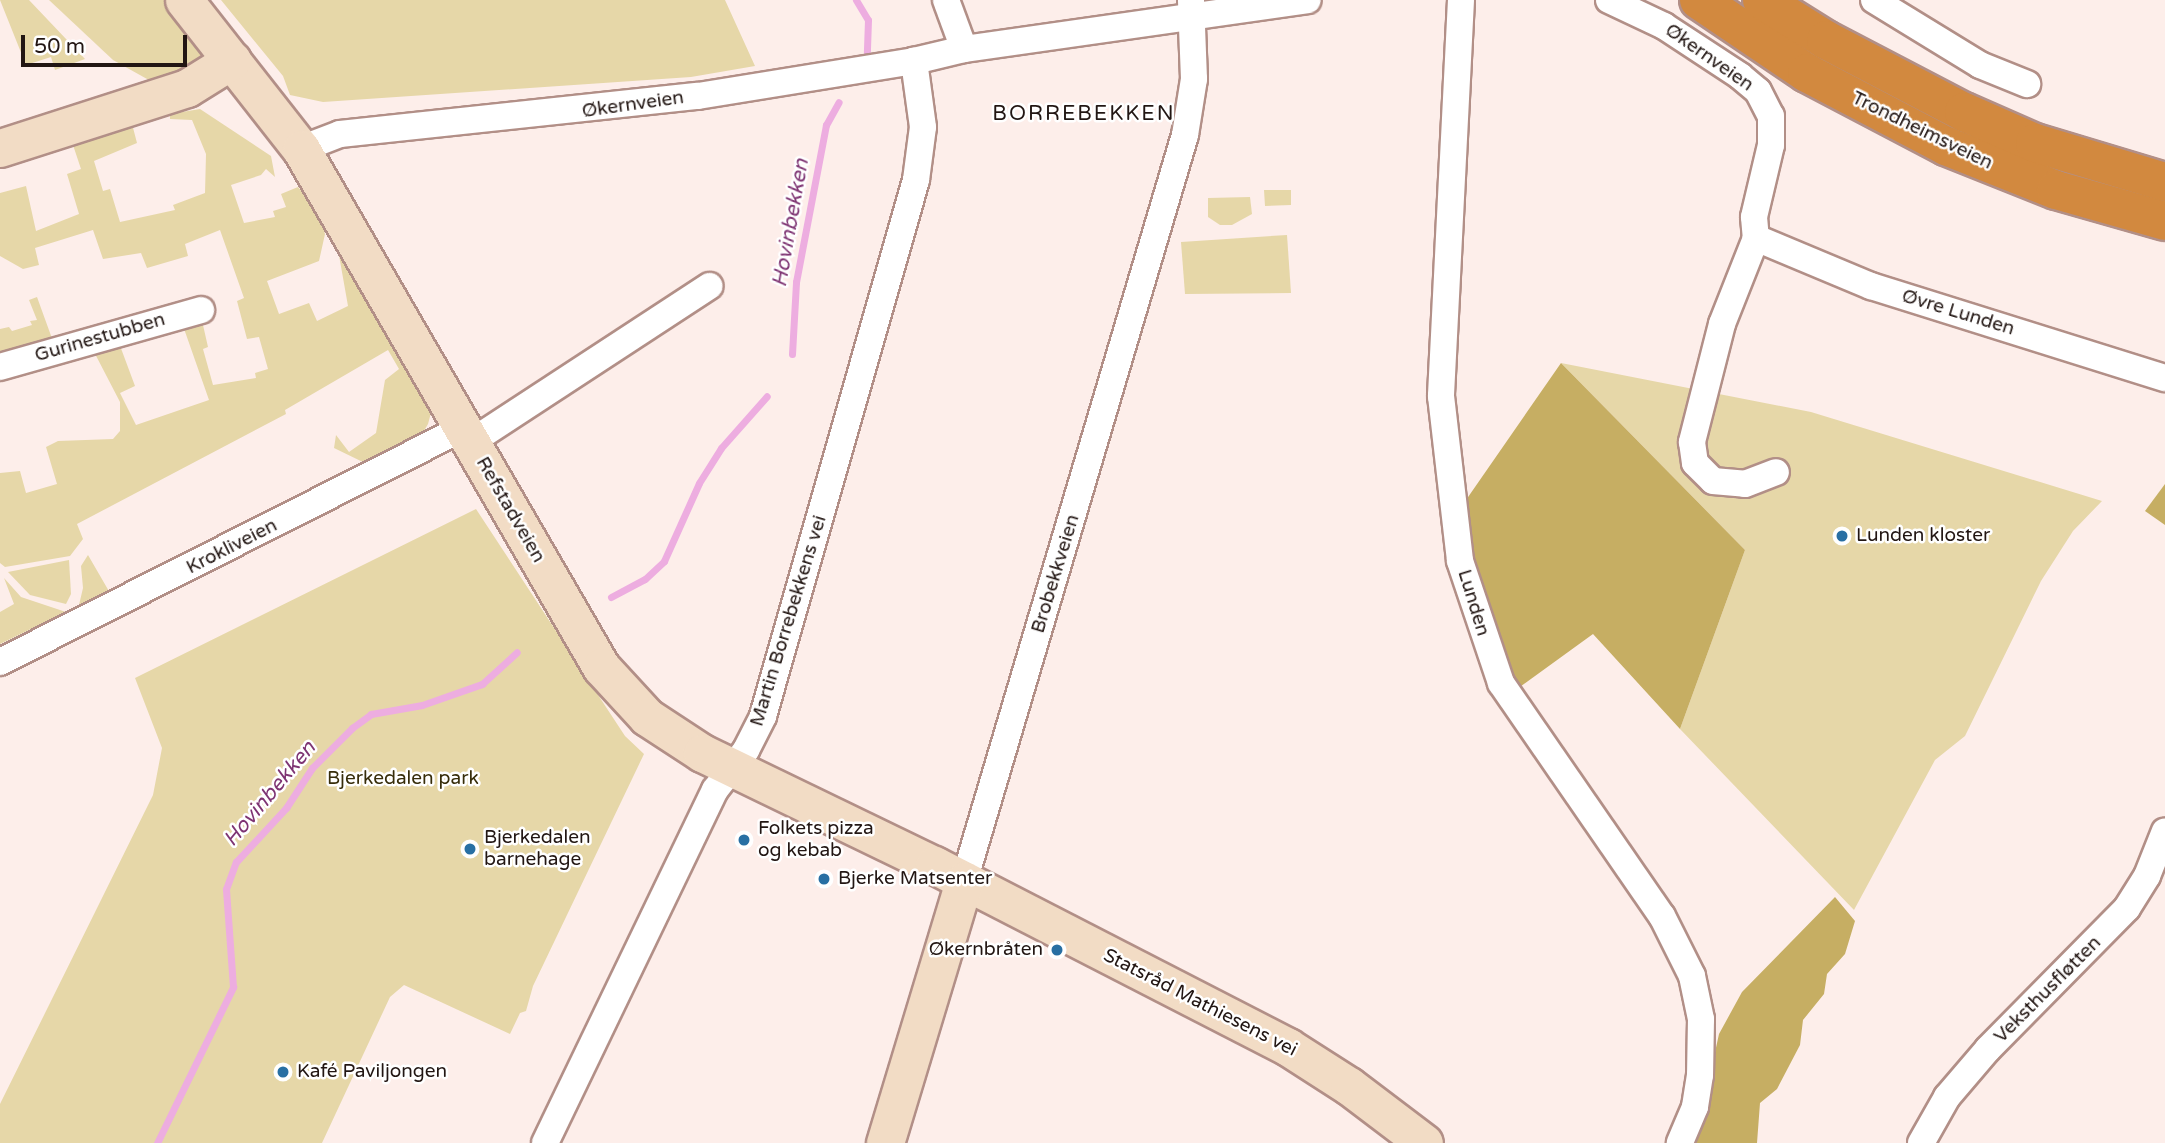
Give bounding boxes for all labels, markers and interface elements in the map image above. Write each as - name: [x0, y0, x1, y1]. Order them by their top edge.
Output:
- street label: Økernveien: [1660, 19, 1758, 97]
- scale bar: [24, 21, 191, 65]
- text: 50 m: [34, 34, 85, 59]
- street label: Økernveien: [581, 87, 685, 123]
- street label: Trondheimsveien: [1848, 87, 1996, 175]
- district label: BORREBEKKEN: [994, 101, 1174, 127]
- water label: Hovinbekken: [767, 157, 815, 289]
- street label: Øvre Lunden: [1899, 285, 2017, 341]
- street label: Gurinestubben: [32, 309, 168, 367]
- street label: Refstadveien: [471, 453, 549, 567]
- street label: Brobekkveien: [1027, 512, 1085, 636]
- street label: Martin Borrebekkens vei: [746, 513, 832, 729]
- street label: Krokliveien: [183, 514, 281, 580]
- place label: Lunden kloster: [1856, 525, 1990, 547]
- marker: Lunden kloster: [1834, 528, 1850, 544]
- street label: Lunden: [1452, 567, 1494, 639]
- water label: Hovinbekken: [219, 736, 321, 852]
- park label: Bjerkedalen park: [327, 768, 479, 790]
- place label: Folkets pizza og kebab: [758, 818, 874, 862]
- place label: Bjerkedalen barnehage: [484, 827, 591, 871]
- marker: Folkets pizza og kebab: [736, 832, 752, 848]
- marker: Bjerkedalen barnehage: [462, 841, 478, 857]
- place label: Bjerke Matsenter: [838, 868, 992, 890]
- marker: Bjerke Matsenter: [816, 871, 832, 887]
- street label: Veksthusfløtten: [1990, 932, 2106, 1048]
- place label: Økernbråten: [929, 939, 1043, 961]
- marker: Økernbråten: [1049, 942, 1065, 958]
- street label: Statsråd Mathiesens vei: [1099, 944, 1301, 1062]
- place label: Kafé Paviljongen: [297, 1061, 447, 1083]
- marker: Kafé Paviljongen: [275, 1064, 291, 1080]

